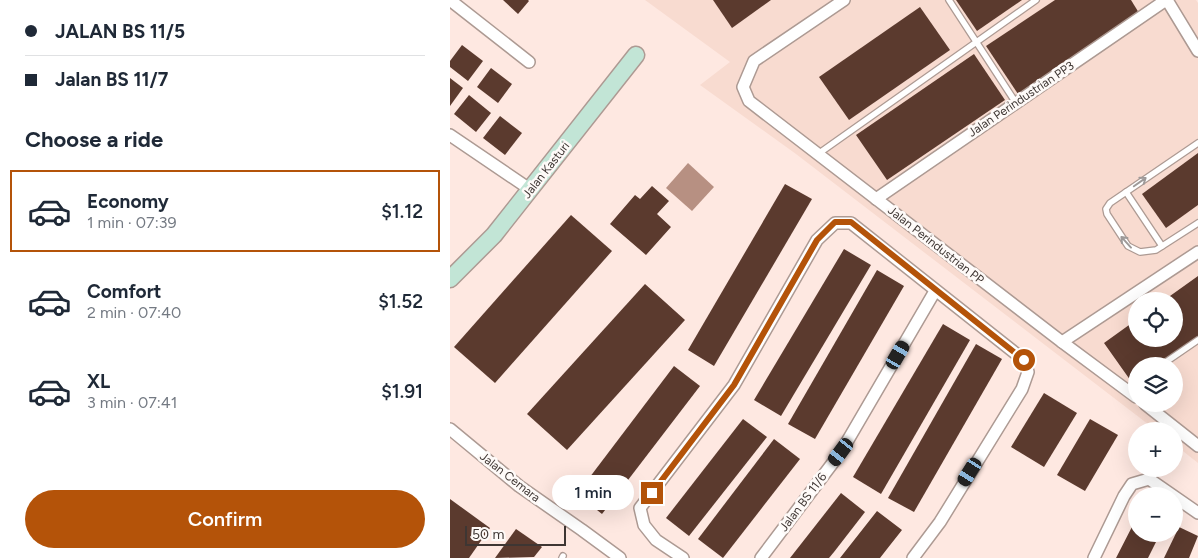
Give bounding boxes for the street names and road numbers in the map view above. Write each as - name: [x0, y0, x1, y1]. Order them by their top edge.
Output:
- street label: Jalan Perindustrian PP3: [965, 58, 1077, 140]
- street label: Jalan Kasturi: [520, 139, 572, 201]
- street label: Jalan Perindustrian PP: [885, 203, 987, 287]
- street label: Jalan Cemara: [477, 449, 543, 505]
- street label: Jalan BS 11/6: [776, 470, 830, 534]

